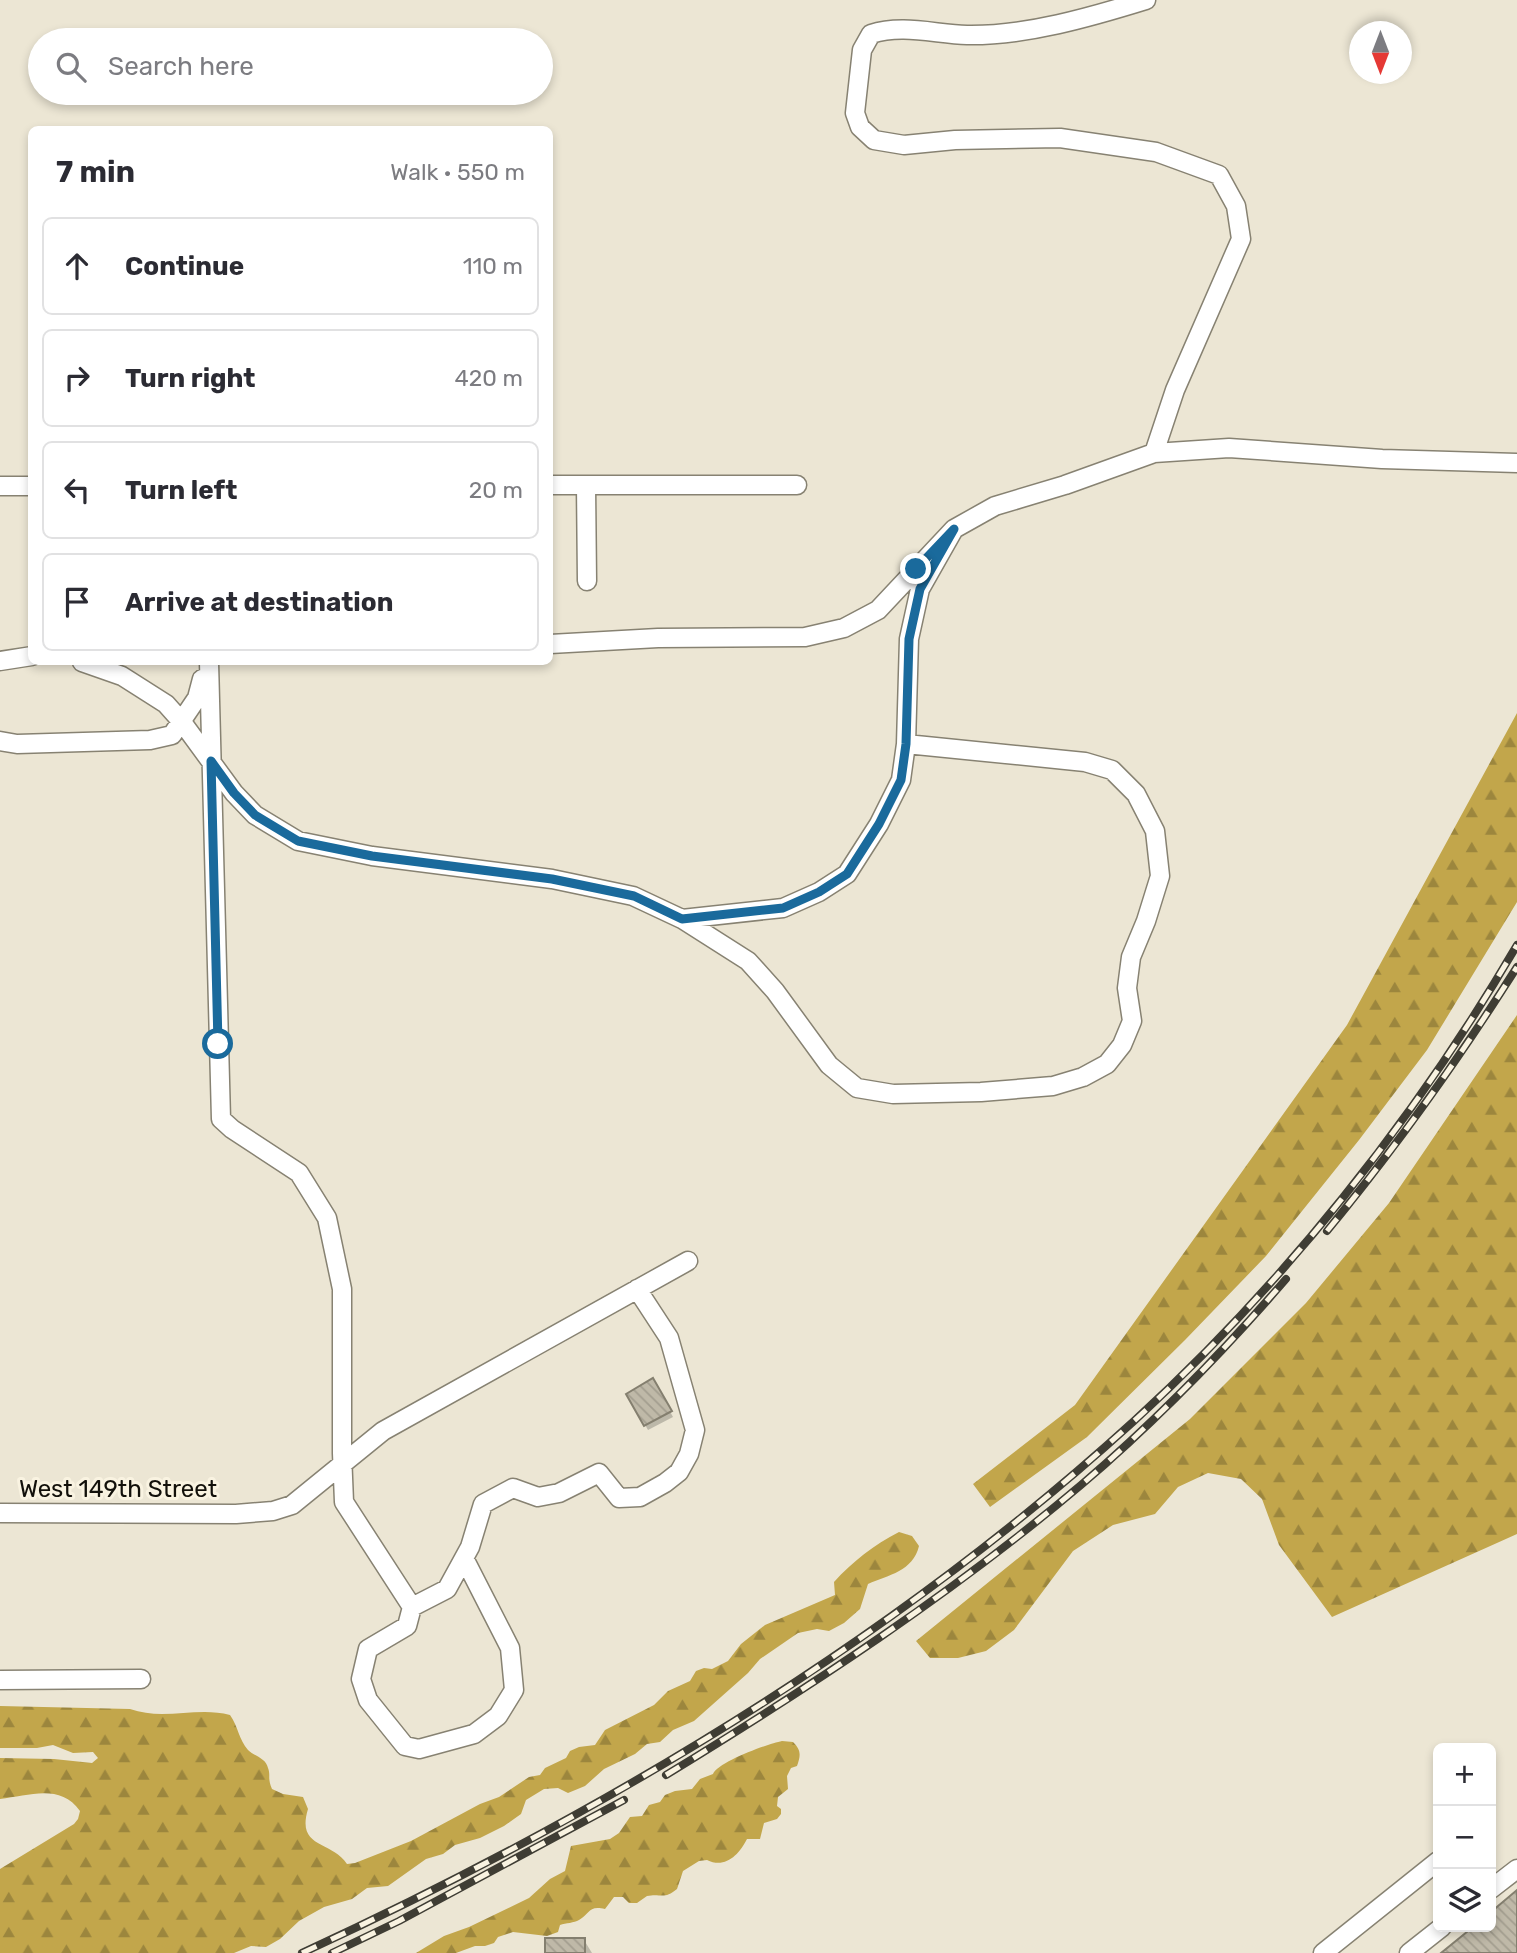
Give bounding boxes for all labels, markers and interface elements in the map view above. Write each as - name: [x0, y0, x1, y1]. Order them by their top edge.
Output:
- north arrow: [1349, 21, 1412, 84]
- search box: [28, 28, 553, 105]
- icon: search: [52, 48, 90, 86]
- text: Search here: [108, 51, 254, 82]
- text: 7 min: [56, 154, 135, 190]
- text: Walk · 550 m: [390, 158, 525, 186]
- icon: ahead: [58, 247, 96, 285]
- text: Continue: [125, 251, 244, 282]
- text: 110 m: [463, 252, 523, 280]
- icon: right: [58, 359, 96, 397]
- text: Turn right: [125, 363, 255, 394]
- text: 420 m: [455, 364, 523, 392]
- icon: left: [58, 471, 96, 509]
- text: Turn left: [125, 475, 237, 506]
- text: 20 m: [469, 476, 523, 504]
- route end: [900, 553, 931, 584]
- icon: arrive: [58, 583, 96, 621]
- text: Arrive at destination: [125, 587, 393, 618]
- route start: [202, 1028, 233, 1059]
- street label: West 149th Street: [19, 1475, 217, 1503]
- map controls: [1433, 1743, 1496, 1932]
- button: +: [1433, 1743, 1496, 1806]
- button: −: [1433, 1806, 1496, 1869]
- button: layers: [1433, 1869, 1496, 1932]

